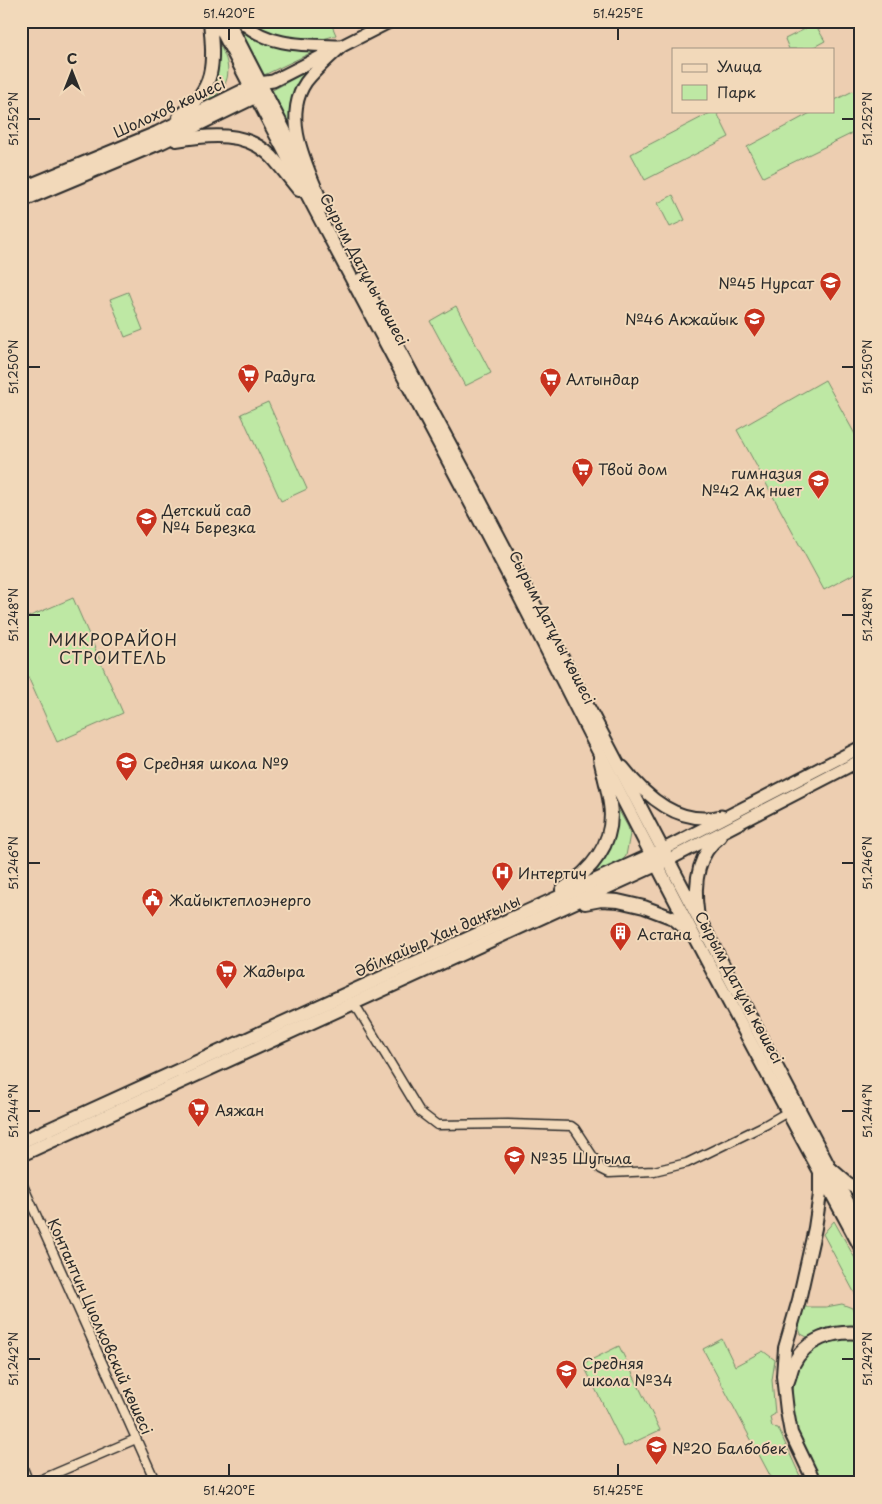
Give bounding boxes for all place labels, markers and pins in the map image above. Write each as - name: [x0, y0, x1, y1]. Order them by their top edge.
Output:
- school or university icon: №45 Нурсат: [818, 270, 842, 301]
- place label: №45 Нурсат: [718, 271, 815, 294]
- school or university icon: №46 Акжайык: [742, 306, 766, 337]
- place label: №46 Акжайык: [625, 307, 738, 330]
- supermarket icon: Радуга: [236, 363, 260, 394]
- place label: Радуга: [264, 364, 316, 387]
- supermarket icon: Алтындар: [538, 366, 562, 397]
- place label: Алтындар: [566, 367, 639, 390]
- supermarket icon: Твой дом: [570, 456, 594, 487]
- place label: Твой дом: [598, 457, 668, 480]
- place label: гимназия №42 Ақ ниет: [701, 461, 803, 501]
- school or university icon: гимназия №42 Ақ ниет: [806, 469, 830, 500]
- place label: Детский сад №4 Березка: [161, 498, 256, 538]
- school or university icon: Детский сад №4 Березка: [134, 506, 158, 537]
- school or university icon: Средняя школа №9: [115, 750, 139, 781]
- place label: Средняя школа №9: [143, 751, 289, 774]
- hospital icon: Интертич: [490, 860, 514, 891]
- place label: Интертич: [518, 861, 587, 884]
- public building icon: Жайыктеплоэнерго: [141, 887, 165, 918]
- place label: Жайыктеплоэнерго: [169, 888, 311, 911]
- building icon: Астана: [609, 921, 633, 952]
- place label: Астана: [637, 922, 692, 945]
- supermarket icon: Жадыра: [215, 958, 239, 989]
- place label: Жадыра: [243, 959, 305, 982]
- supermarket icon: Аяжан: [187, 1097, 211, 1128]
- place label: Аяжан: [215, 1098, 264, 1121]
- school or university icon: №35 Шугыла: [502, 1145, 526, 1176]
- place label: №35 Шугыла: [530, 1146, 632, 1169]
- place label: Средняя школа №34: [582, 1351, 673, 1391]
- school or university icon: Средняя школа №34: [554, 1359, 578, 1390]
- school or university icon: №20 Балбобек: [644, 1435, 668, 1466]
- place label: №20 Балбобек: [672, 1436, 787, 1459]

